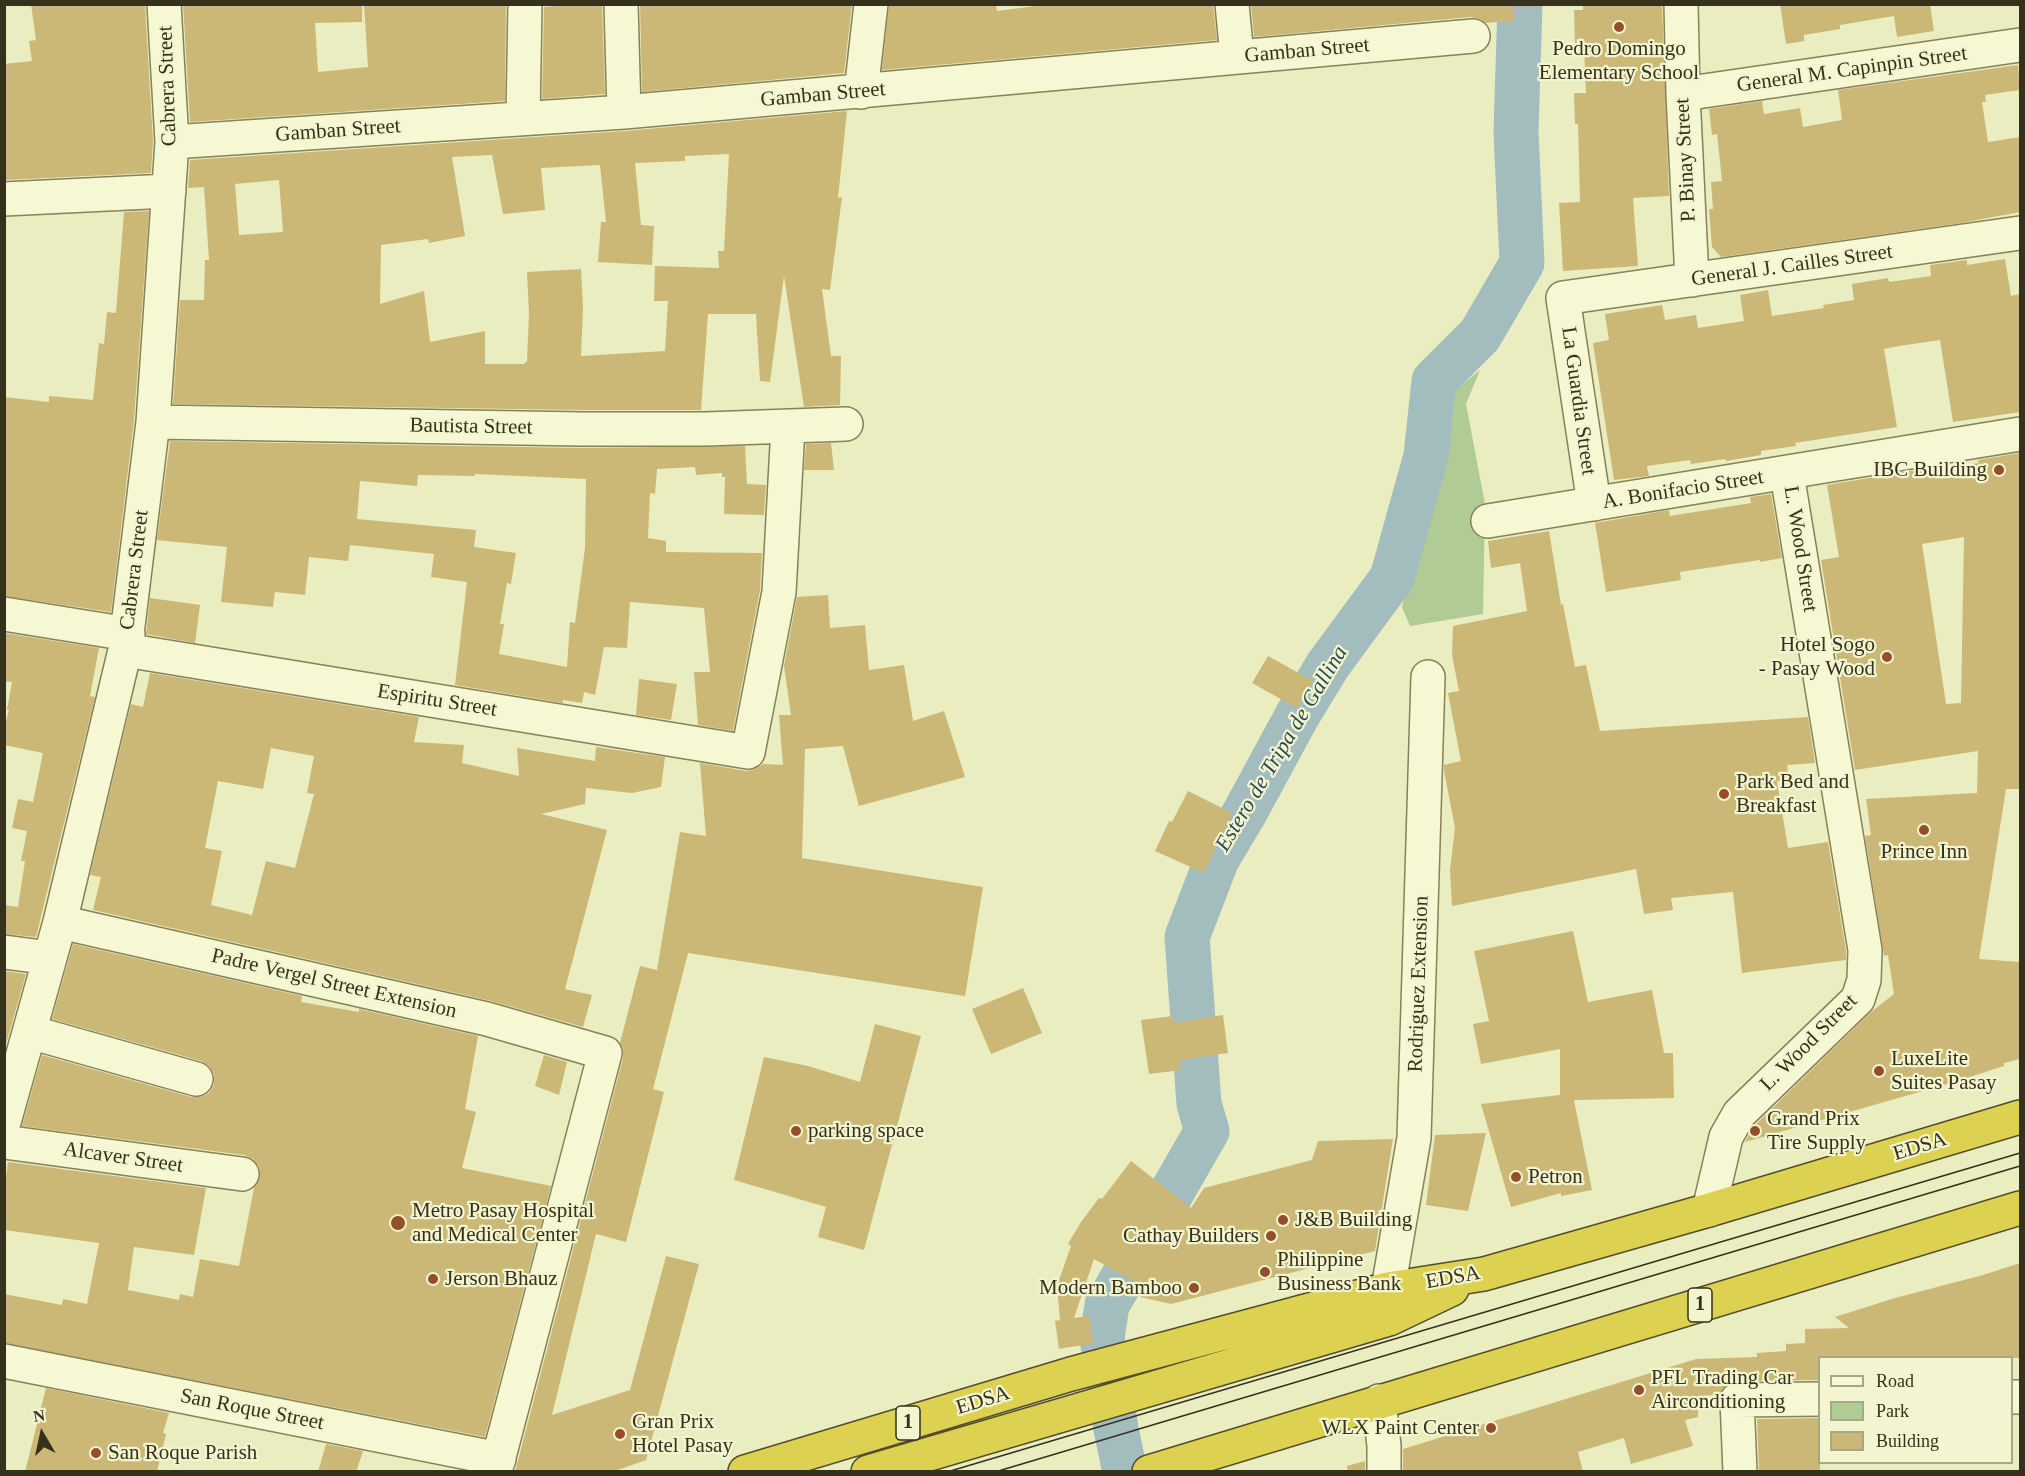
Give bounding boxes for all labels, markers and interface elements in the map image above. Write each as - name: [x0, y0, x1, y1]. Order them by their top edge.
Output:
- marker: Pedro Domingo Elementary School: [1612, 20, 1626, 34]
- street label: Cabrera Street: [153, 25, 183, 147]
- street label: Gamban Street: [1243, 33, 1371, 69]
- place label: Pedro Domingo Elementary School: [1539, 36, 1699, 86]
- street label: General M. Capinpin Street: [1735, 41, 1969, 99]
- street label: Gamban Street: [759, 77, 887, 113]
- street label: P. Binay Street: [1670, 97, 1702, 223]
- street label: Gamban Street: [275, 114, 401, 148]
- street label: General J. Cailles Street: [1690, 239, 1894, 293]
- street label: La Guardia Street: [1555, 325, 1601, 477]
- street label: Bautista Street: [409, 413, 533, 441]
- place label: IBC Building: [1873, 457, 1987, 483]
- marker: IBC Building: [1992, 463, 2006, 477]
- street label: A. Bonifacio Street: [1601, 465, 1765, 515]
- street label: L. Wood Street: [1778, 484, 1822, 614]
- street label: Cabrera Street: [115, 509, 155, 631]
- place label: Hotel Sogo - Pasay Wood: [1759, 632, 1875, 682]
- water label: Estero de Tripa de Gallina: [1210, 641, 1354, 857]
- marker: Hotel Sogo - Pasay Wood: [1880, 650, 1894, 664]
- street label: Espiritu Street: [375, 679, 499, 723]
- place label: Park Bed and Breakfast: [1736, 769, 1849, 819]
- marker: Park Bed and Breakfast: [1717, 787, 1731, 801]
- marker: Prince Inn: [1917, 823, 1931, 837]
- place label: Prince Inn: [1881, 839, 1967, 865]
- street label: Rodriguez Extension: [1403, 895, 1435, 1073]
- street label: Padre Vergel Street Extension: [209, 943, 459, 1025]
- street label: L. Wood Street: [1755, 989, 1863, 1097]
- place label: LuxeLite Suites Pasay: [1891, 1046, 1997, 1096]
- marker: LuxeLite Suites Pasay: [1872, 1064, 1886, 1078]
- place label: Grand Prix Tire Supply: [1767, 1106, 1866, 1156]
- place label: parking space: [808, 1118, 924, 1144]
- marker: parking space: [789, 1124, 803, 1138]
- marker: Grand Prix Tire Supply: [1748, 1124, 1762, 1138]
- street label: EDSA: [1890, 1127, 1950, 1167]
- street label: Alcaver Street: [61, 1137, 185, 1179]
- place label: Petron: [1528, 1164, 1583, 1190]
- marker: Petron: [1509, 1170, 1523, 1184]
- place label: Metro Pasay Hospital and Medical Center: [412, 1198, 594, 1248]
- place label: J&B Building: [1295, 1207, 1412, 1233]
- marker: J&B Building: [1276, 1213, 1290, 1227]
- marker: Metro Pasay Hospital and Medical Center: [389, 1214, 407, 1232]
- place label: Cathay Builders: [1123, 1223, 1259, 1249]
- marker: Cathay Builders: [1264, 1229, 1278, 1243]
- place label: Philippine Business Bank: [1277, 1247, 1401, 1297]
- street label: EDSA: [1424, 1261, 1482, 1295]
- marker: Philippine Business Bank: [1258, 1265, 1272, 1279]
- place label: Jerson Bhauz: [445, 1266, 558, 1292]
- marker: Jerson Bhauz: [426, 1272, 440, 1286]
- place label: Modern Bamboo: [1039, 1275, 1182, 1301]
- marker: Modern Bamboo: [1187, 1281, 1201, 1295]
- road number: 1: [1688, 1288, 1712, 1322]
- legend: [1818, 1356, 2013, 1464]
- place label: PFL Trading Car Airconditioning: [1651, 1365, 1794, 1415]
- text: Road: [1876, 1371, 1914, 1391]
- street label: EDSA: [953, 1381, 1013, 1421]
- marker: PFL Trading Car Airconditioning: [1632, 1383, 1646, 1397]
- street label: San Roque Street: [178, 1384, 326, 1436]
- text: Park: [1876, 1401, 1909, 1421]
- north arrow: [12, 1404, 72, 1464]
- text: N: [32, 1406, 46, 1425]
- road number: 1: [896, 1406, 920, 1440]
- place label: Gran Prix Hotel Pasay: [632, 1409, 733, 1459]
- place label: WLX Paint Center: [1322, 1415, 1479, 1441]
- marker: WLX Paint Center: [1484, 1421, 1498, 1435]
- marker: Gran Prix Hotel Pasay: [613, 1427, 627, 1441]
- text: Building: [1876, 1431, 1939, 1451]
- place label: San Roque Parish: [108, 1440, 257, 1466]
- marker: San Roque Parish: [89, 1446, 103, 1460]

